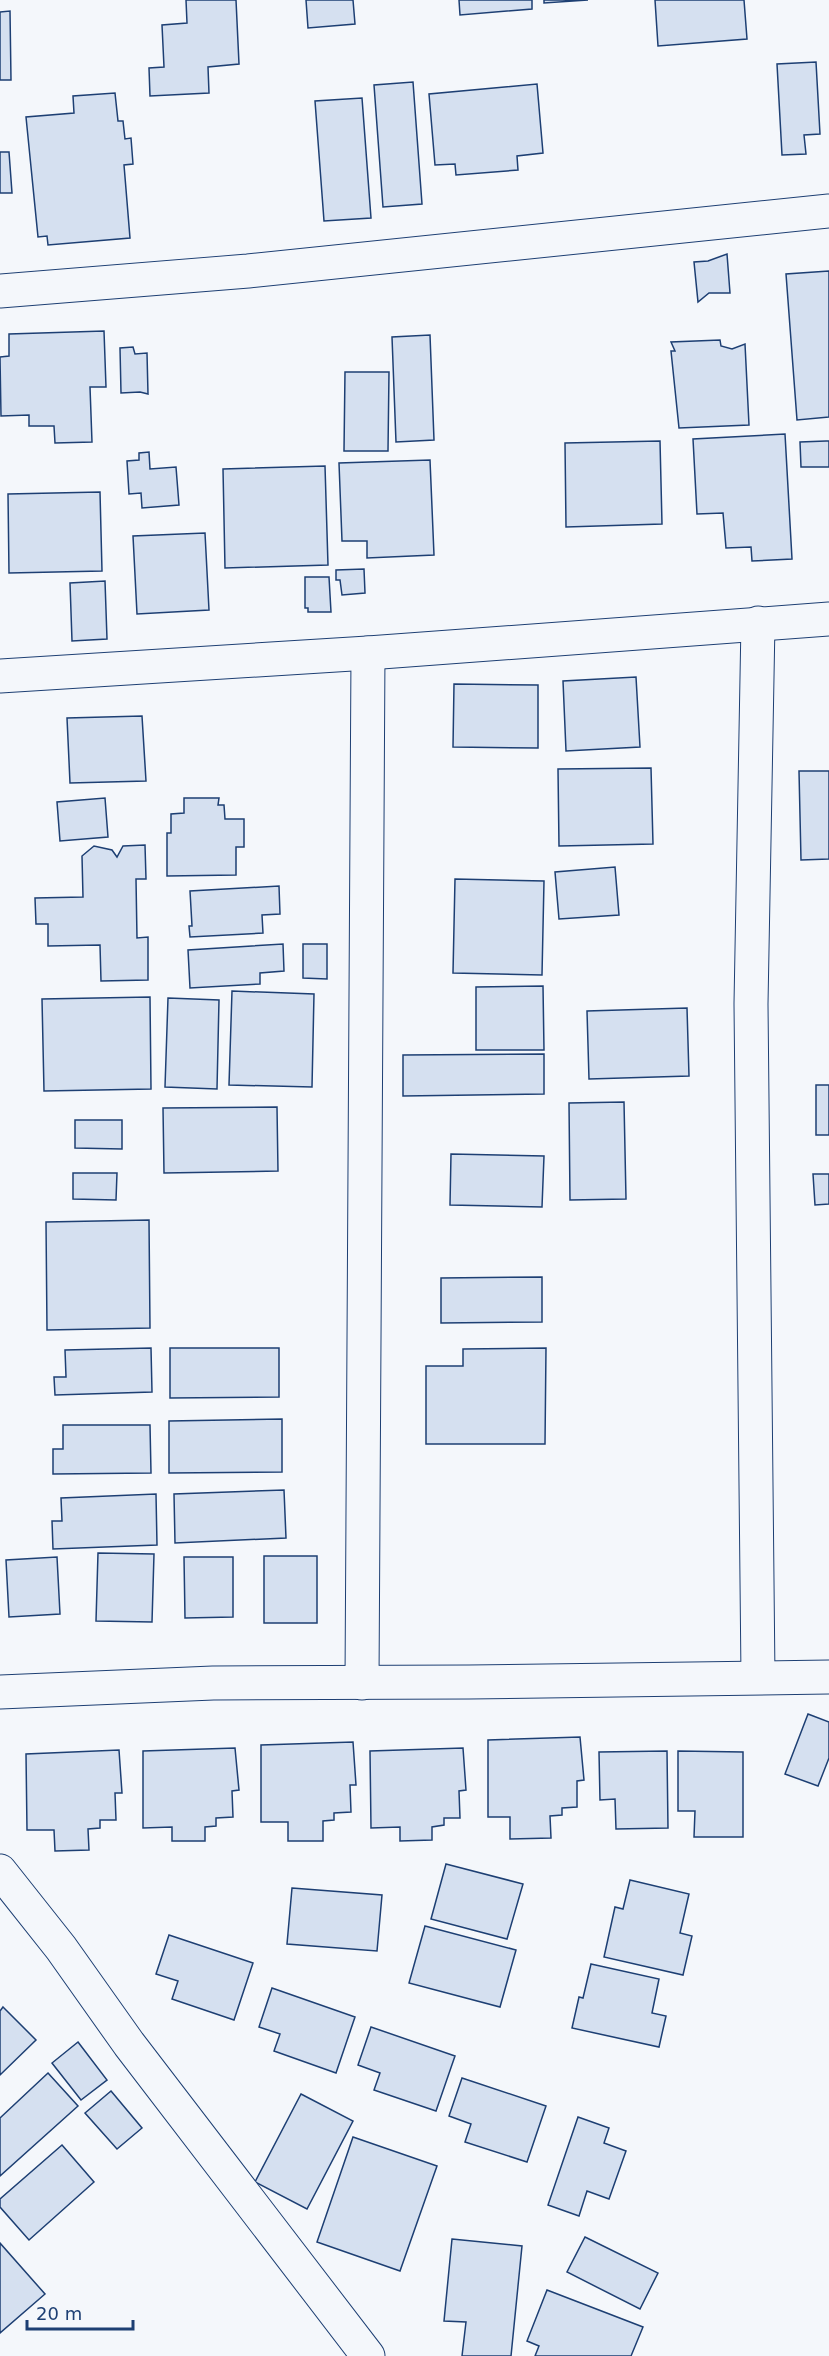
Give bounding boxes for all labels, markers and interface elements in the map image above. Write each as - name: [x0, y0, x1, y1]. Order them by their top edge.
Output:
- scale bar: [27, 2293, 134, 2331]
- text: 20 m: [36, 2303, 82, 2324]

